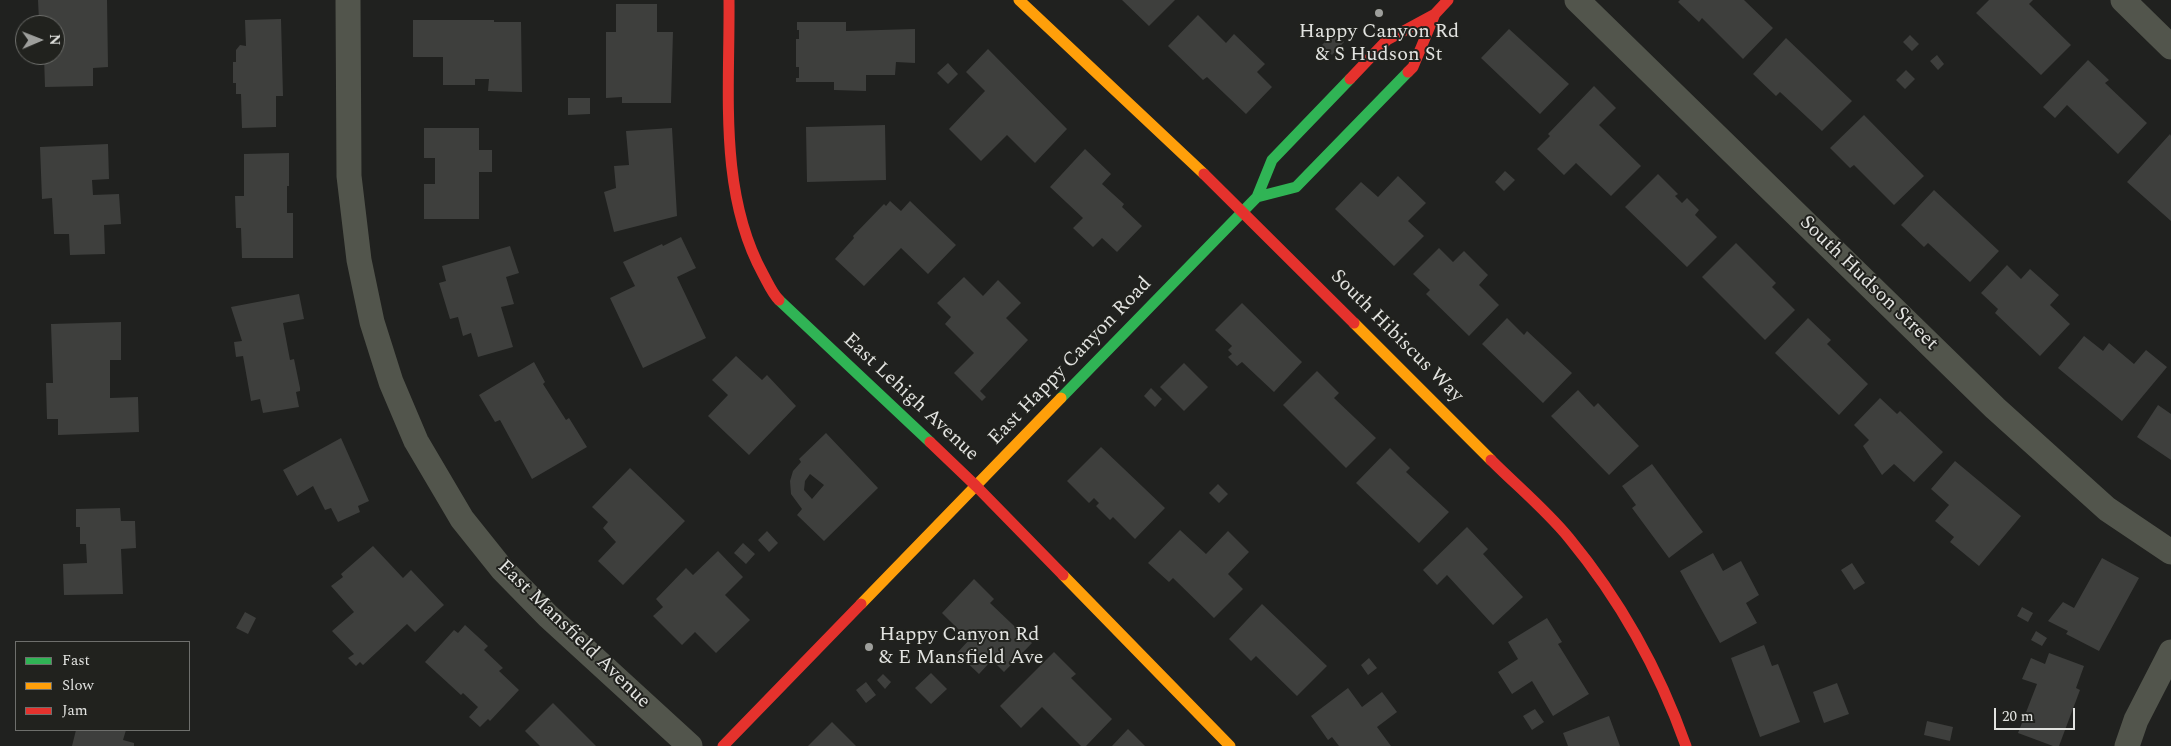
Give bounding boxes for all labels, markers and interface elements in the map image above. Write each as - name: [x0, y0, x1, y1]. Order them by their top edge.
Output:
- marker: Happy Canyon Rd & S Hudson St: [1373, 7, 1385, 19]
- north arrow: [15, 15, 65, 65]
- place label: Happy Canyon Rd & S Hudson St: [1299, 21, 1459, 68]
- text: N: [44, 34, 65, 46]
- street label: South Hudson Street: [1794, 211, 1942, 357]
- street label: South Hibiscus Way: [1324, 265, 1468, 409]
- street label: East Happy Canyon Road: [984, 273, 1158, 451]
- street label: East Lehigh Avenue: [837, 329, 983, 467]
- street label: East Mansfield Avenue: [491, 556, 655, 714]
- place label: Happy Canyon Rd & E Mansfield Ave: [879, 624, 1043, 671]
- legend: [15, 641, 190, 731]
- marker: Happy Canyon Rd & E Mansfield Ave: [863, 641, 875, 653]
- text: Fast: [62, 649, 90, 672]
- text: Slow: [62, 674, 94, 697]
- scale bar: [1996, 698, 2077, 730]
- text: Jam: [62, 699, 88, 722]
- text: 20 m: [2002, 705, 2034, 728]

